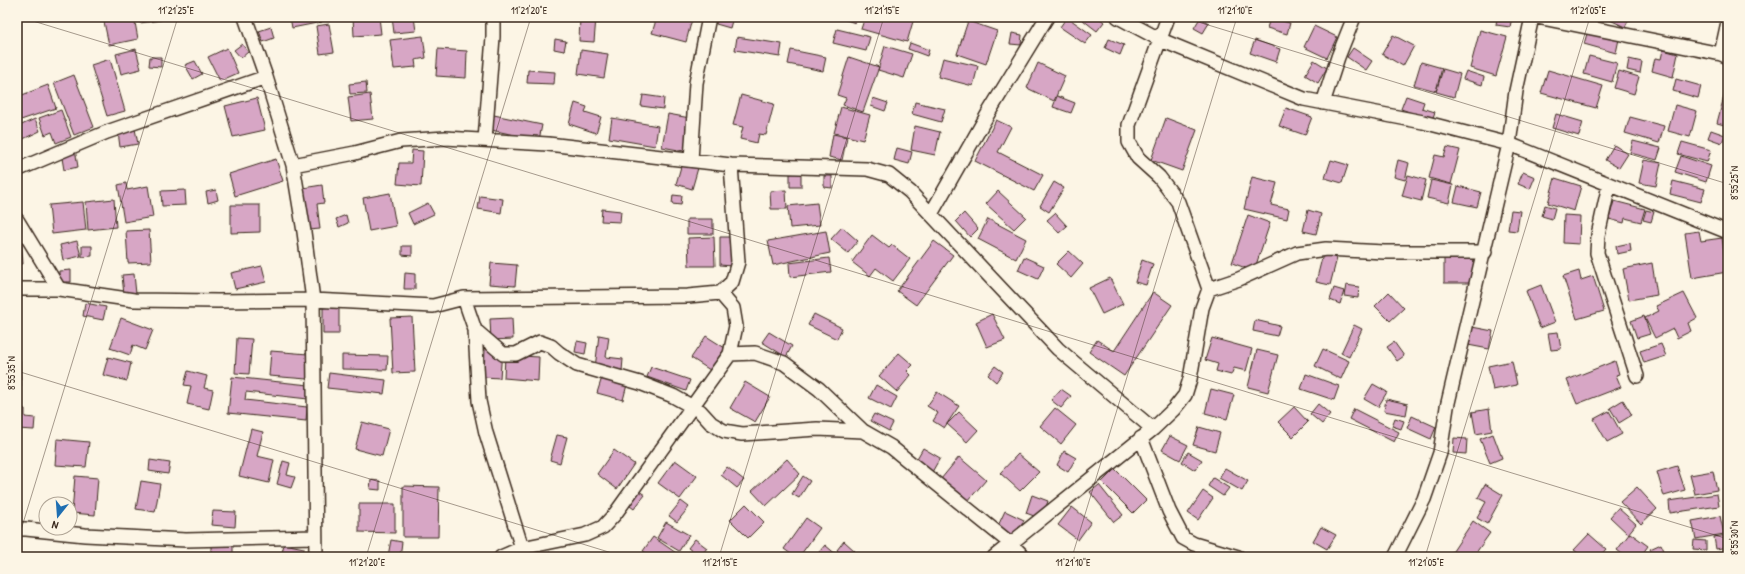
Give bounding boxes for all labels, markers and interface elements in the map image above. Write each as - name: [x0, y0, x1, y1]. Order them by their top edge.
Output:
- text: 11°21'25"E: [158, 4, 195, 17]
- text: 11°21'20"E: [511, 4, 548, 17]
- text: 11°21'15"E: [865, 4, 900, 17]
- text: 11°21'10"E: [1217, 4, 1253, 17]
- text: 11°21'05"E: [1570, 4, 1606, 17]
- text: 8°55'25"N: [1728, 166, 1741, 200]
- text: 8°55'35"N: [5, 356, 18, 390]
- north arrow: [38, 496, 78, 536]
- text: N: [50, 518, 60, 533]
- text: 8°55'30"N: [1728, 521, 1741, 555]
- text: 11°21'20"E: [349, 556, 386, 569]
- text: 11°21'15"E: [703, 556, 738, 569]
- text: 11°21'10"E: [1055, 556, 1091, 569]
- text: 11°21'05"E: [1408, 556, 1444, 569]

